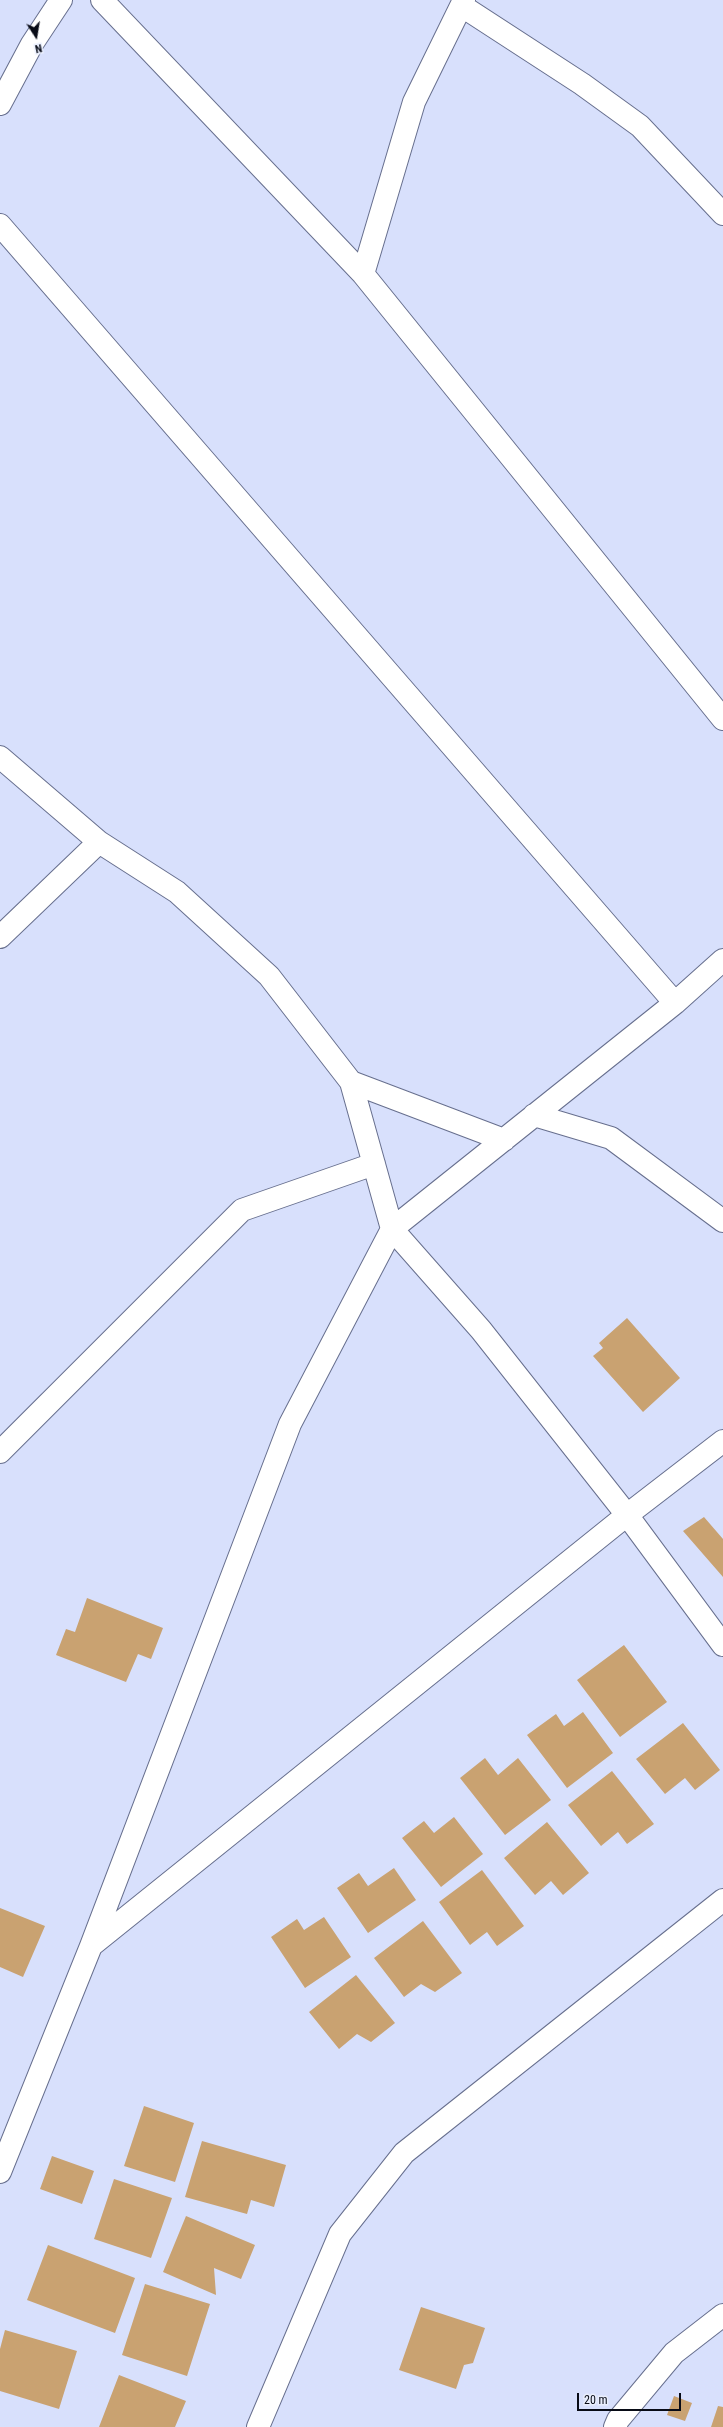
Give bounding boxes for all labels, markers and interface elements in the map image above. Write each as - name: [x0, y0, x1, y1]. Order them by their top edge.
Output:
- north arrow: [16, 16, 56, 56]
- text: N: [34, 41, 43, 55]
- scale bar: [579, 2385, 683, 2411]
- text: 20 m: [584, 2393, 608, 2407]

